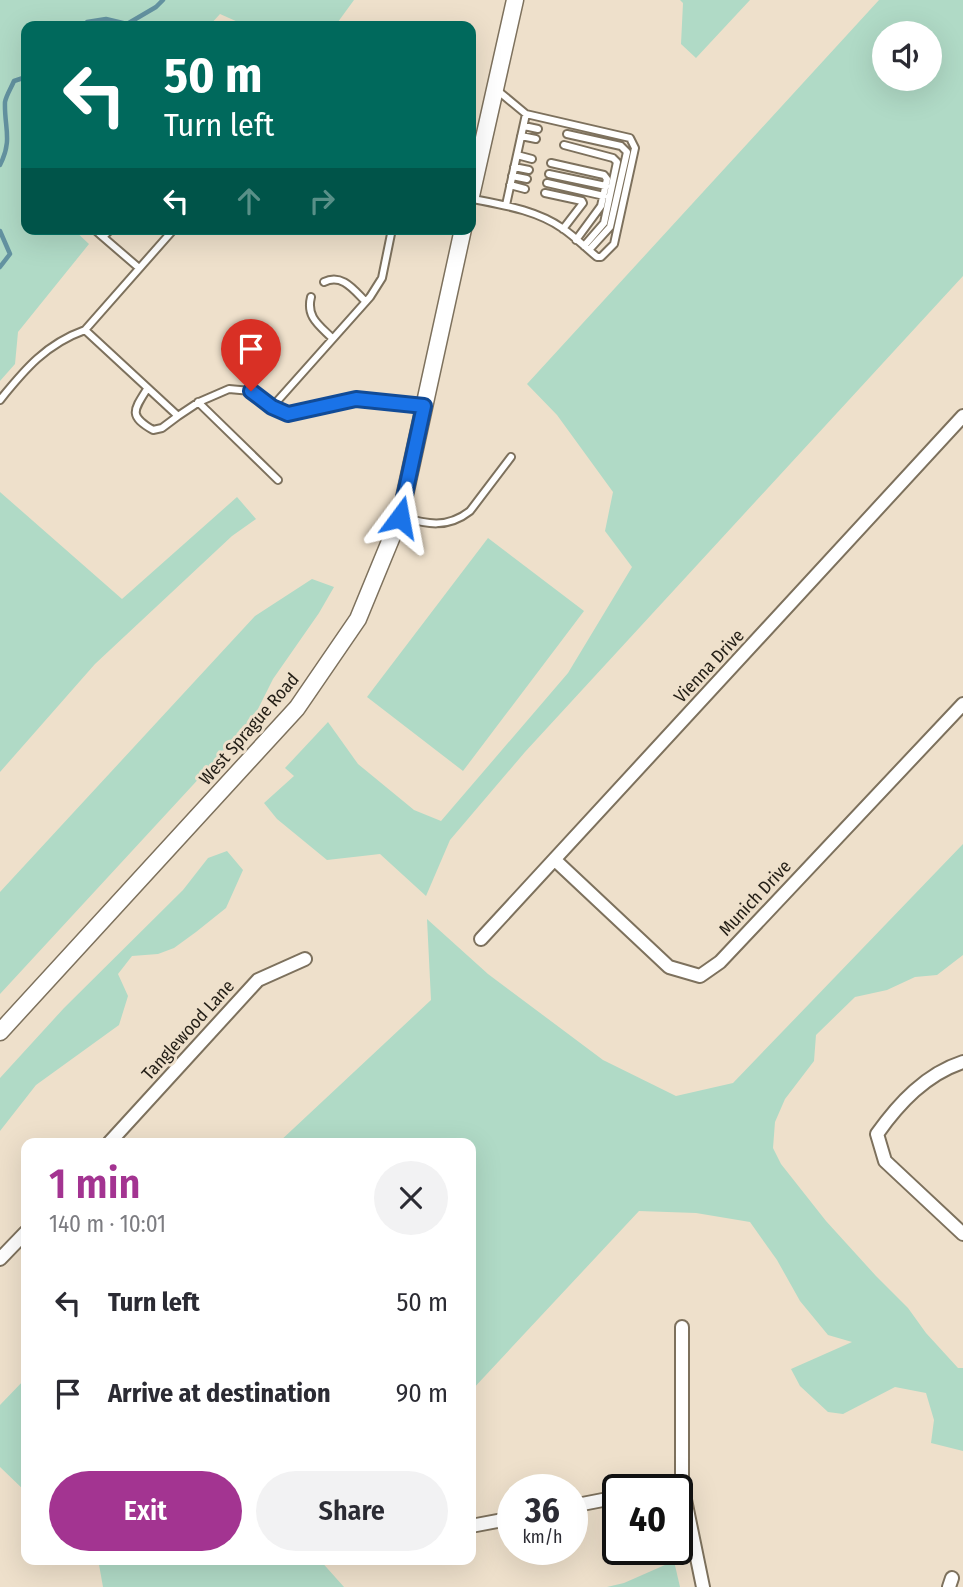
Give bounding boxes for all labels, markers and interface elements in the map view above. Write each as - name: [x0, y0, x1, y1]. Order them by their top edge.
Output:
- map controls: [872, 21, 942, 91]
- button: sound: [872, 21, 942, 91]
- text: 50 m: [164, 46, 262, 105]
- icon: left: [49, 49, 140, 140]
- text: Turn left: [164, 106, 274, 144]
- icon: left: [157, 182, 195, 220]
- icon: ahead: [230, 182, 268, 220]
- icon: right: [303, 182, 341, 220]
- pin: [221, 319, 281, 391]
- icon: arrive: [232, 330, 270, 368]
- position arrow: [363, 480, 437, 554]
- street label: Vienna Drive: [669, 625, 749, 707]
- street label: West Sprague Road: [194, 669, 304, 789]
- street label: Munich Drive: [714, 855, 796, 941]
- street label: Tanglewood Lane: [137, 975, 239, 1085]
- text: 1 min: [49, 1159, 140, 1209]
- button: close: [374, 1161, 448, 1235]
- text: 140 m · 10:01: [49, 1210, 166, 1238]
- icon: left: [49, 1284, 87, 1322]
- text: Turn left: [108, 1287, 200, 1318]
- text: 50 m: [396, 1287, 448, 1318]
- icon: arrive: [49, 1375, 87, 1413]
- text: Arrive at destination: [108, 1378, 331, 1409]
- text: 90 m: [396, 1378, 448, 1409]
- button: Exit: [49, 1471, 242, 1551]
- button: Share: [256, 1471, 448, 1551]
- speed limit sign: 40: [602, 1474, 693, 1565]
- text: 36: [525, 1489, 560, 1531]
- text: km/h: [522, 1526, 563, 1548]

